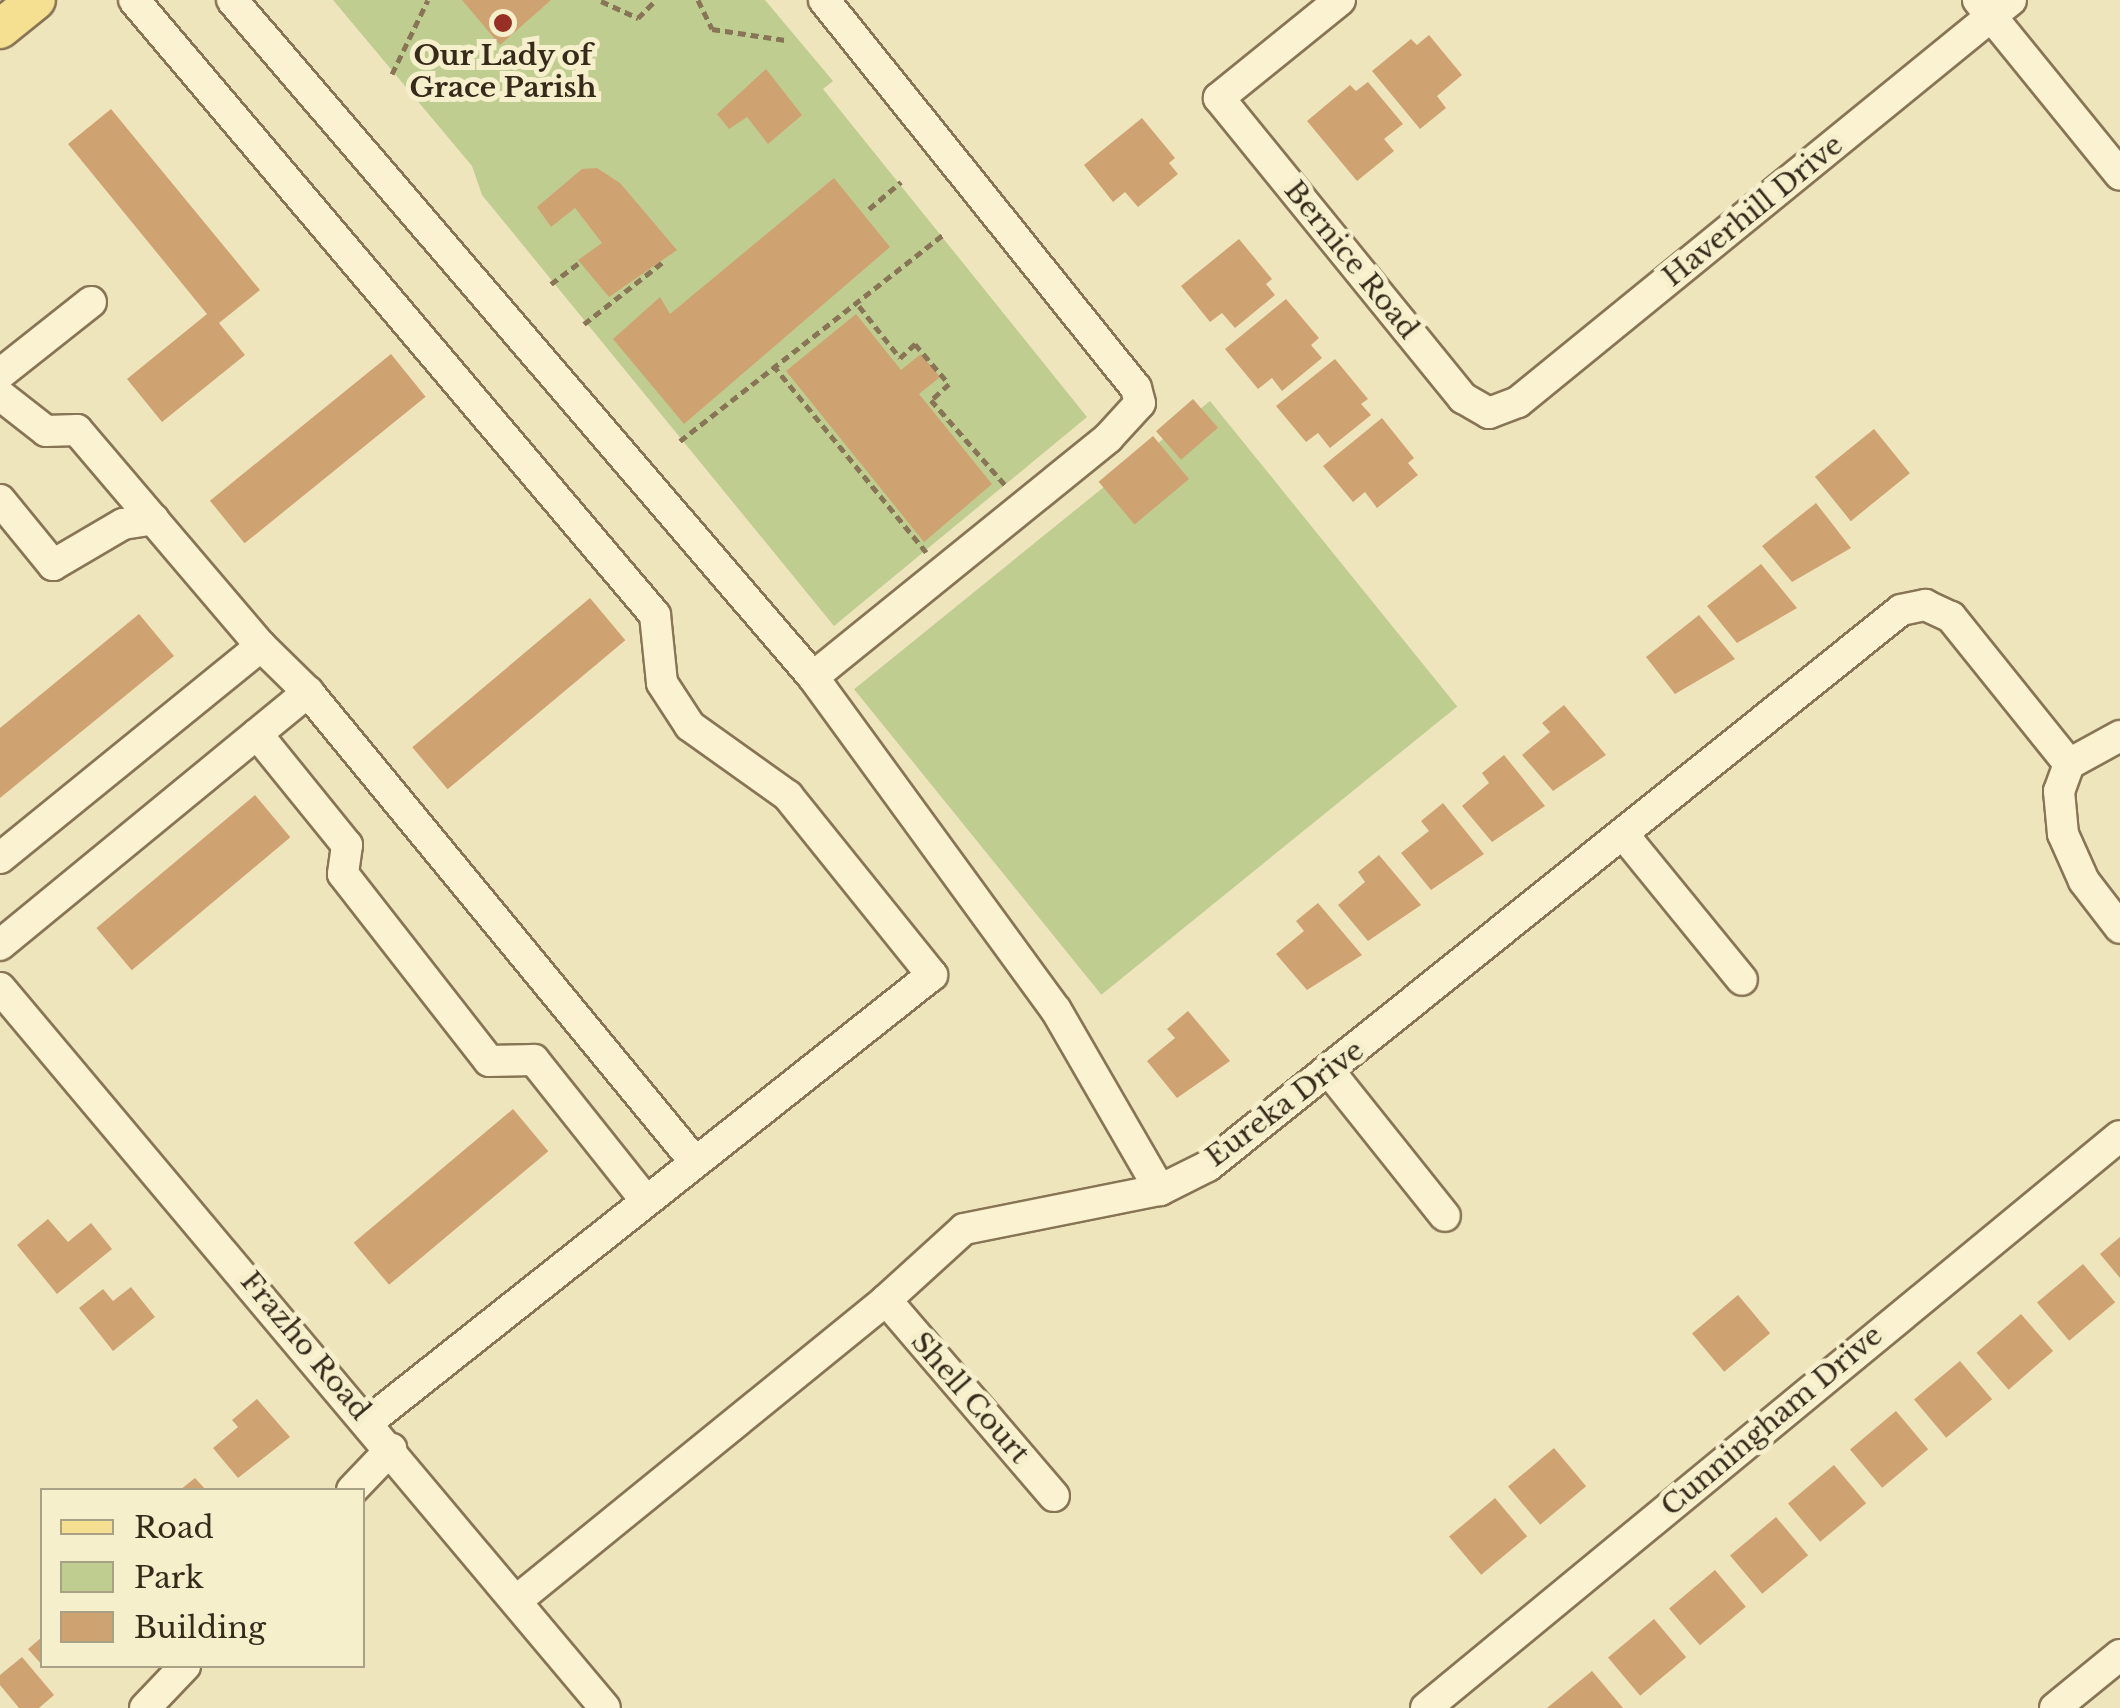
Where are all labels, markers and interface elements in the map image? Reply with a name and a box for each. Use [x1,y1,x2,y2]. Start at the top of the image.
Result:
marker: Our Lady of Grace Parish [492,12,514,34]
place label: Our Lady of Grace Parish [409,39,597,105]
street label: Haverhill Drive [1656,128,1850,294]
street label: Bernice Road [1277,174,1425,346]
street label: Eureka Drive [1199,1034,1371,1174]
street label: Frazho Road [233,1265,377,1427]
street label: Cunningham Drive [1655,1319,1889,1523]
street label: Shell Court [904,1325,1036,1471]
legend [40,1488,365,1668]
text: Road [134,1509,214,1546]
text: Park [134,1559,204,1596]
text: Building [134,1609,266,1646]

